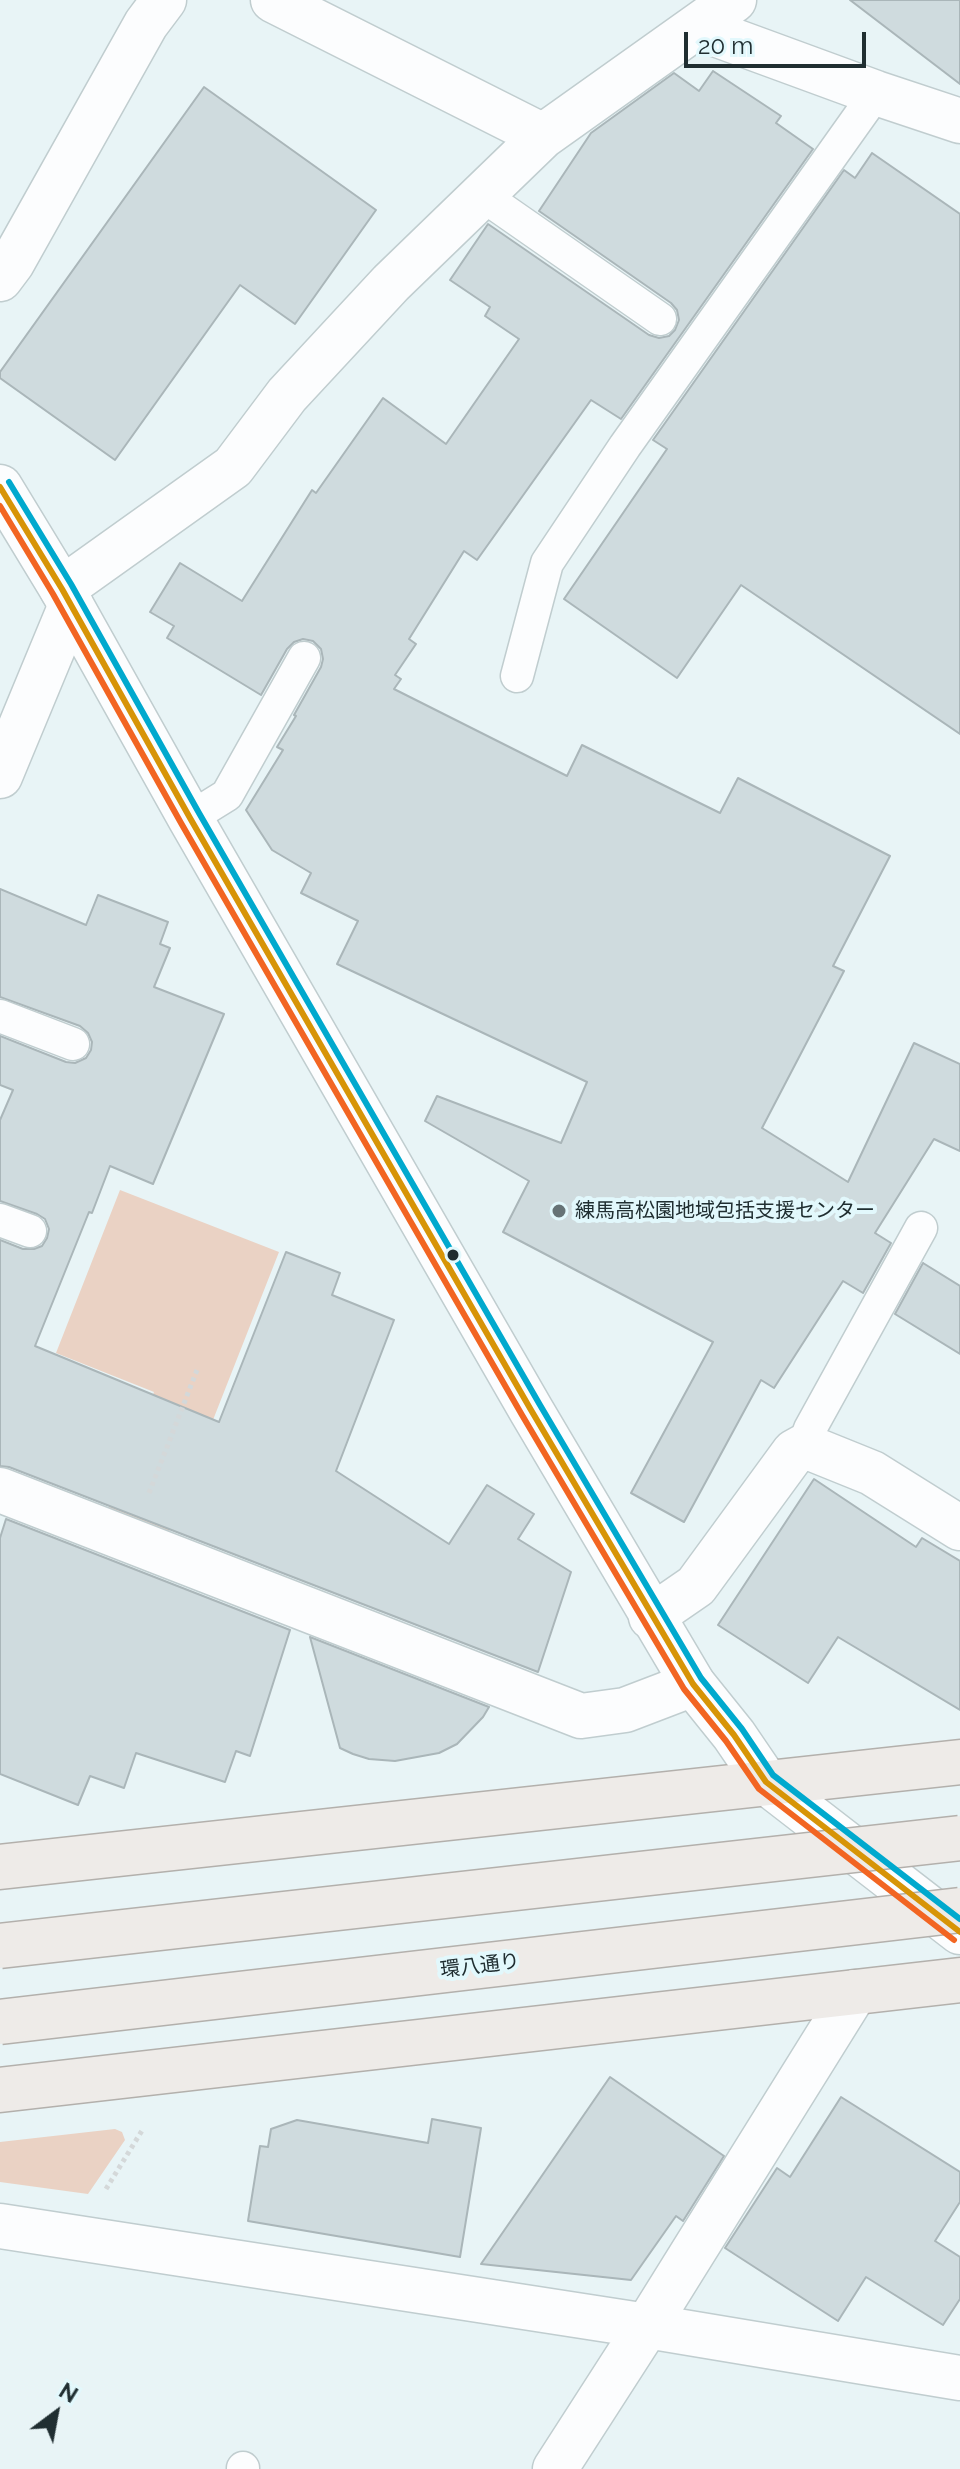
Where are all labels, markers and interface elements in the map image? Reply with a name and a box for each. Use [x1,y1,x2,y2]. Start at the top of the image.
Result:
scale bar [688,16,870,66]
text: 20 m [698,31,753,60]
place label: 練馬高松園地域包括支援センター [575,1199,875,1223]
marker: 練馬高松園地域包括支援センター [550,1202,568,1220]
unlabelled marker [445,1247,461,1263]
street label: 環八通り [439,1949,521,1983]
north arrow [16,2373,96,2453]
text: N [55,2377,83,2408]

